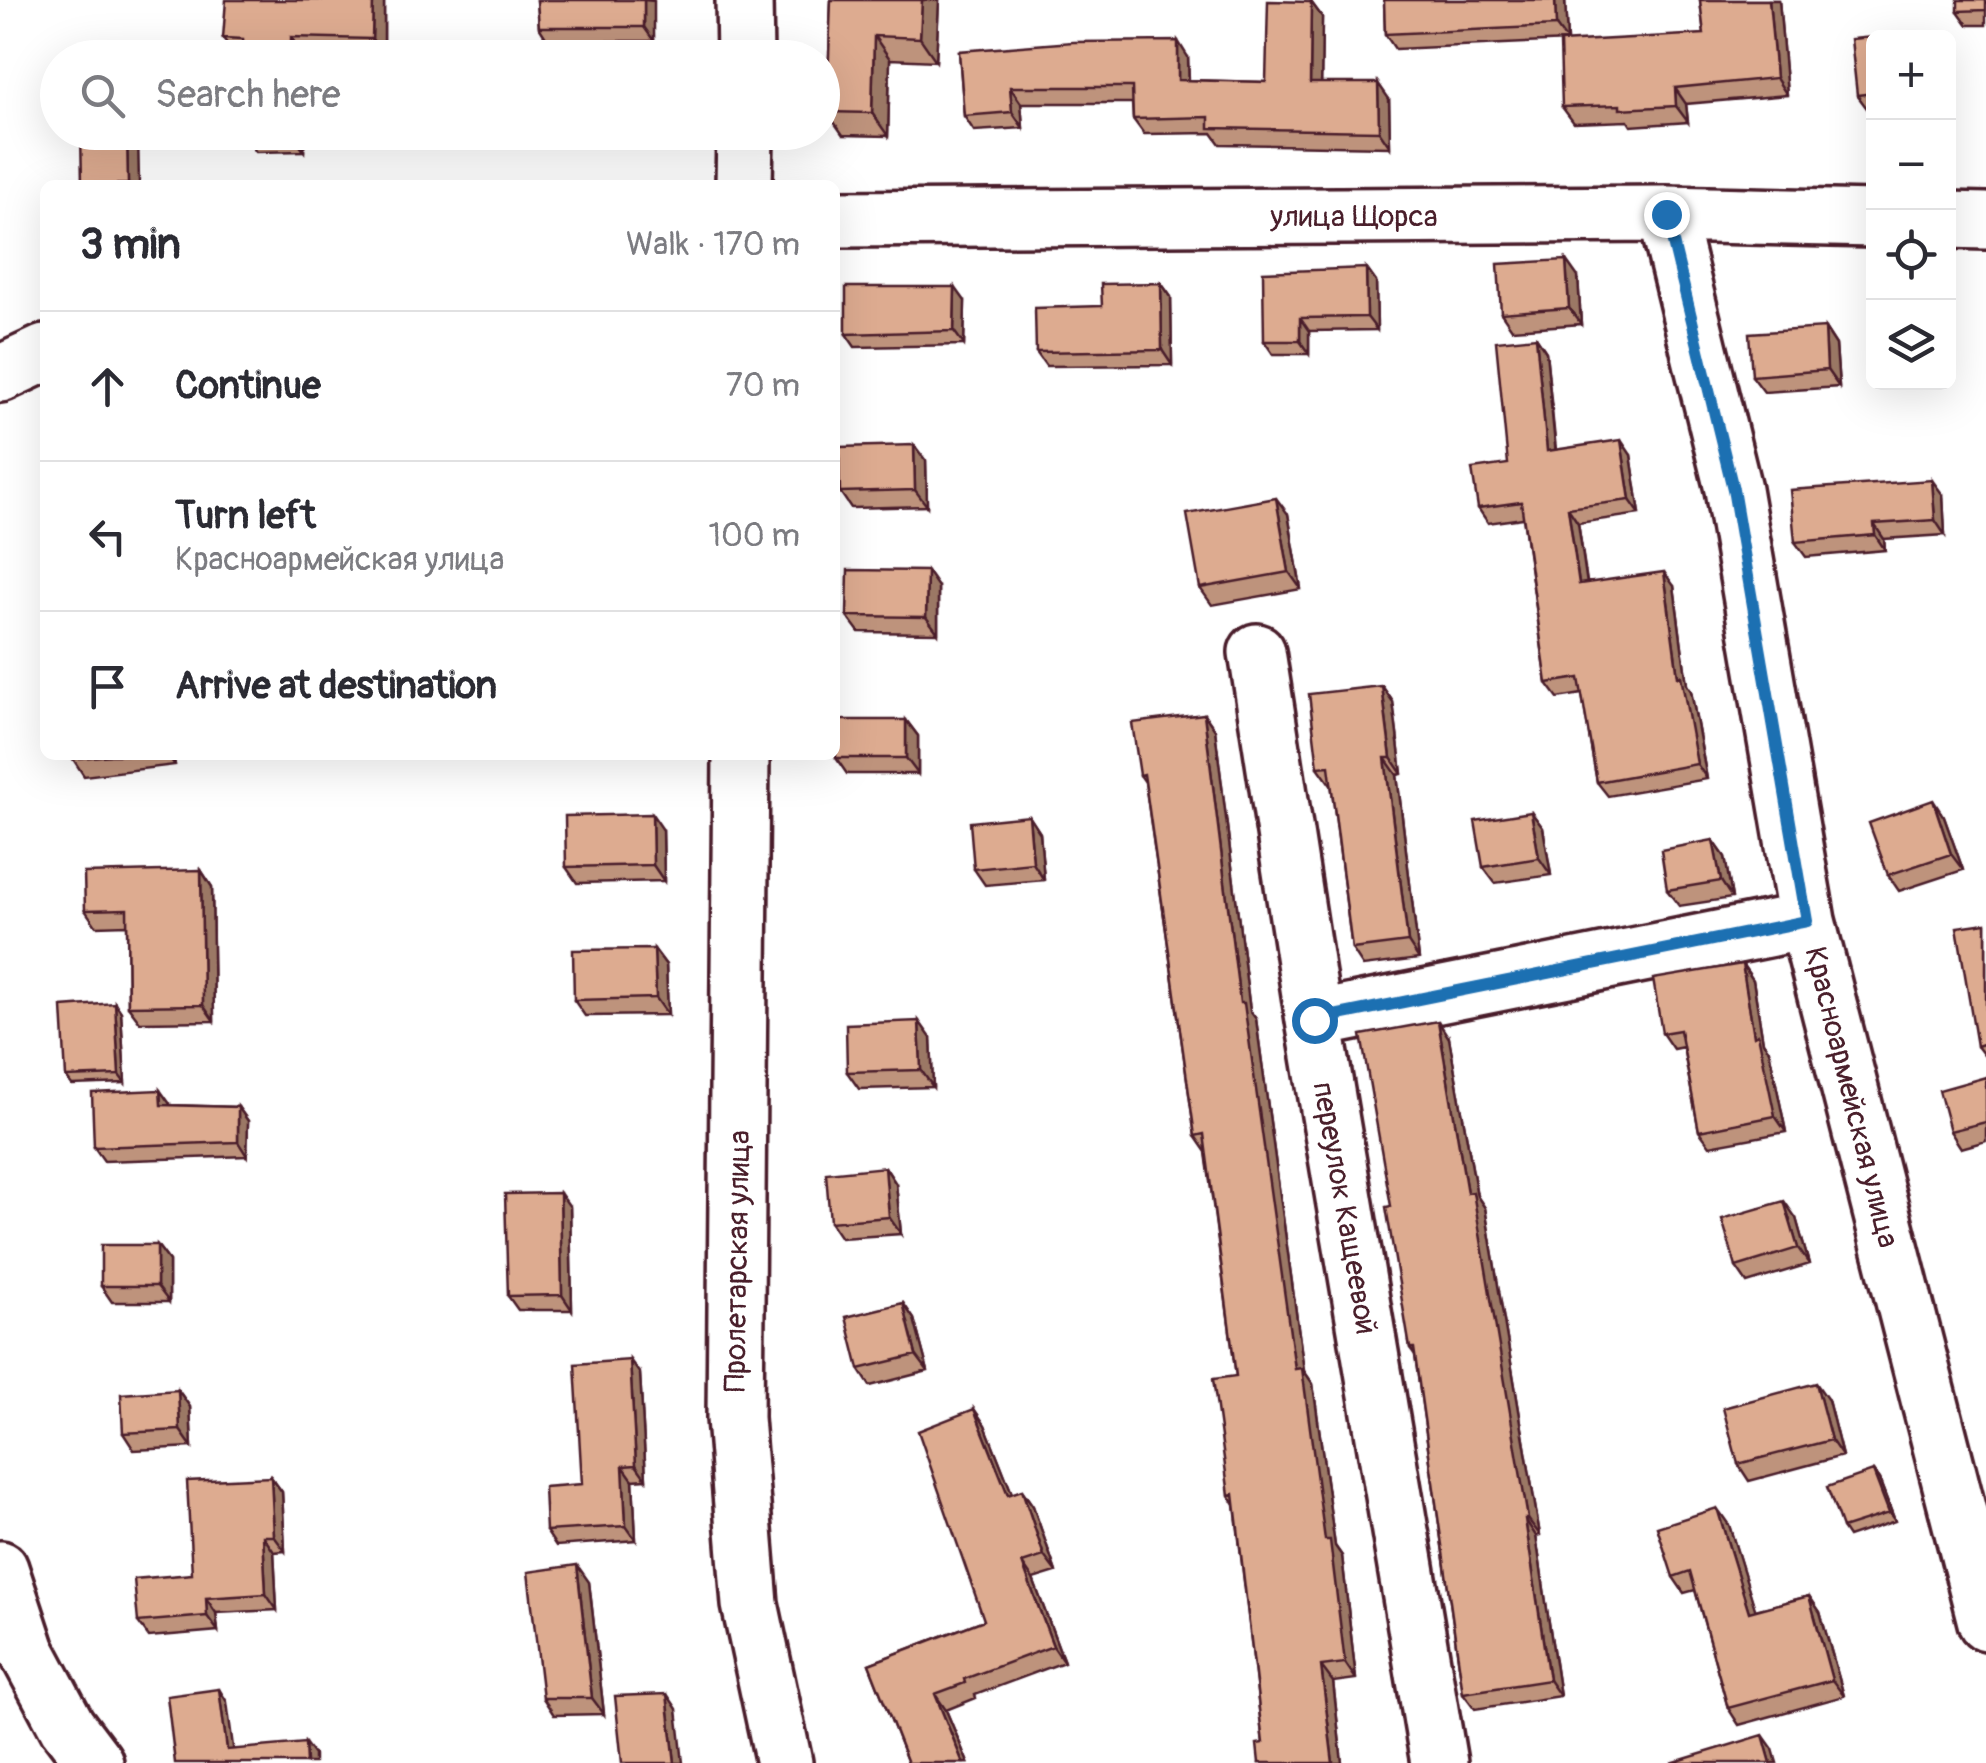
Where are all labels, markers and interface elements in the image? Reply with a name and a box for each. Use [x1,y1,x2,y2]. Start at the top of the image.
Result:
map controls [1866,30,1956,390]
button: + [1866,30,1956,120]
search box [40,40,840,150]
icon: search [75,68,130,123]
text: Search here [155,71,341,119]
button: − [1866,120,1956,210]
route end [1644,192,1690,238]
street label: улица Щорса [1269,198,1438,235]
button: locate [1866,210,1956,300]
text: 3 min [80,219,181,271]
text: Walk · 170 m [626,225,800,265]
button: layers [1866,300,1956,390]
icon: ahead [80,359,135,414]
text: Continue [175,362,321,410]
text: 70 m [726,366,800,406]
text: Turn left [175,492,316,540]
icon: left [80,509,135,564]
text: 100 m [708,516,800,556]
text: Красноармейская улица [175,540,504,580]
icon: arrive [80,659,135,714]
text: Arrive at destination [175,662,497,710]
street label: Красноармейская улица [1796,943,1907,1251]
route start [1292,998,1338,1044]
street label: переулок Кащеевой [1304,1079,1385,1337]
street label: Пролетарская улица [717,1130,758,1392]

